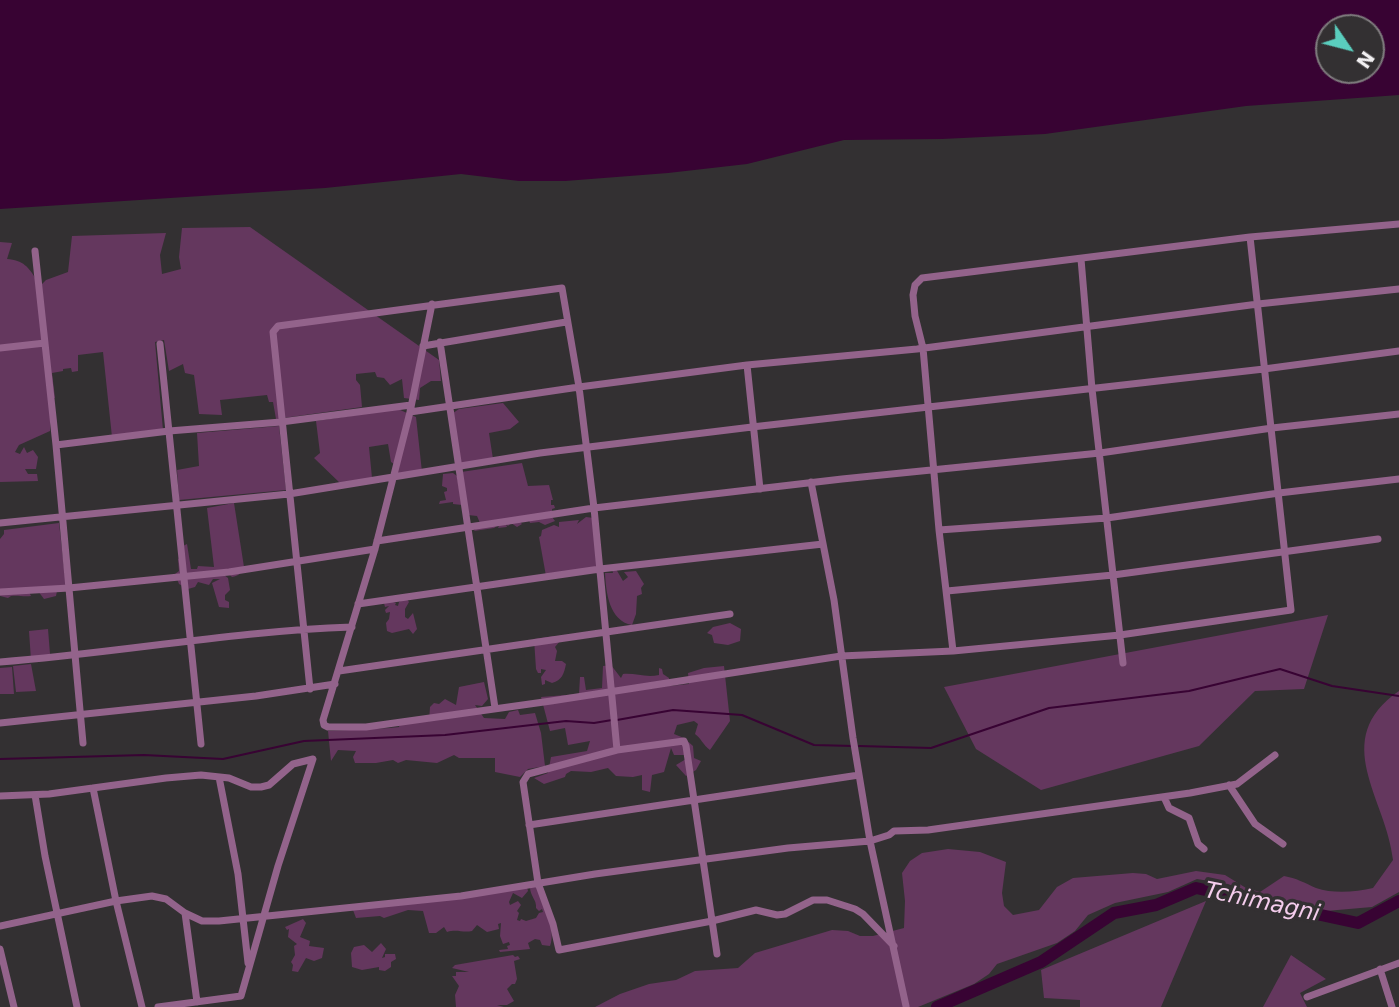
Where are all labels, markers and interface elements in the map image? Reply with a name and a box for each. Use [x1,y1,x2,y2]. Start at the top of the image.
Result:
north arrow [1315,14,1385,84]
text: N [1352,47,1379,73]
water label: Tchimagni [1202,877,1322,929]

